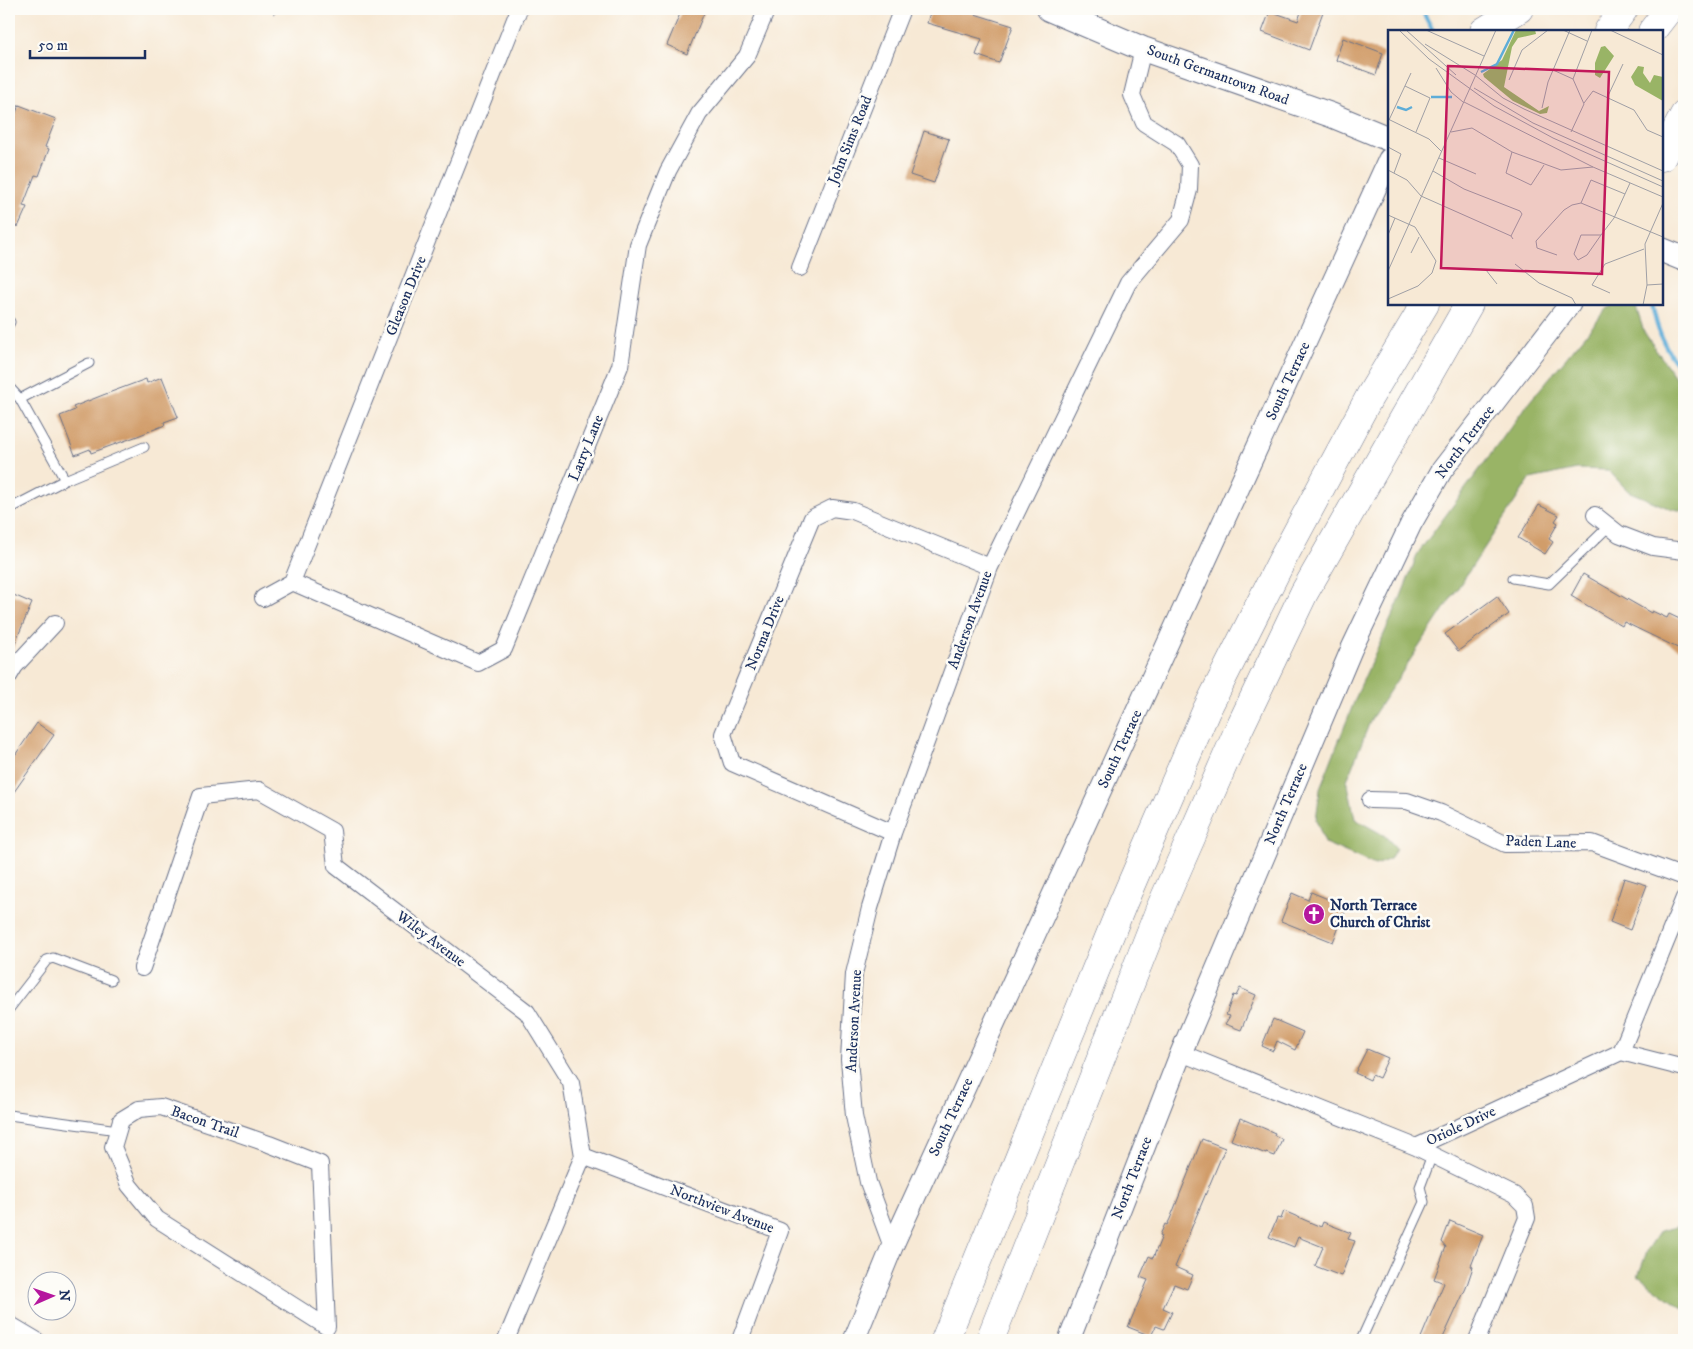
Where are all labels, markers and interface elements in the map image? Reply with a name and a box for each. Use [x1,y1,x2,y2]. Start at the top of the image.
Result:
scale bar [30,28,145,60]
inset map [1388,30,1663,305]
text: 50 m [38,36,68,55]
street label: South Germantown Road [1144,40,1292,110]
street label: John Sims Road [823,92,877,189]
street label: Gleason Drive [381,253,431,339]
street label: South Terrace [1262,339,1314,423]
street label: North Terrace [1431,402,1499,482]
street label: Larry Lane [564,412,608,484]
street label: Anderson Avenue [943,568,997,672]
street label: Norma Drive [741,593,789,673]
street label: South Terrace [1094,707,1146,791]
street label: North Terrace [1260,760,1312,848]
street label: Paden Lane [1505,831,1577,853]
place label: North Terrace Church of Christ [1330,896,1431,932]
church icon: North Terrace Church of Christ [1302,902,1326,926]
street label: Wiley Avenue [392,906,469,971]
street label: Anderson Avenue [842,969,866,1073]
street label: South Terrace [925,1075,977,1159]
street label: Bacon Trail [168,1101,242,1143]
street label: Oriole Drive [1423,1102,1499,1150]
street label: North Terrace [1108,1134,1156,1222]
street label: Northview Avenue [667,1180,777,1238]
north arrow [28,1272,78,1322]
text: N [55,1290,73,1302]

